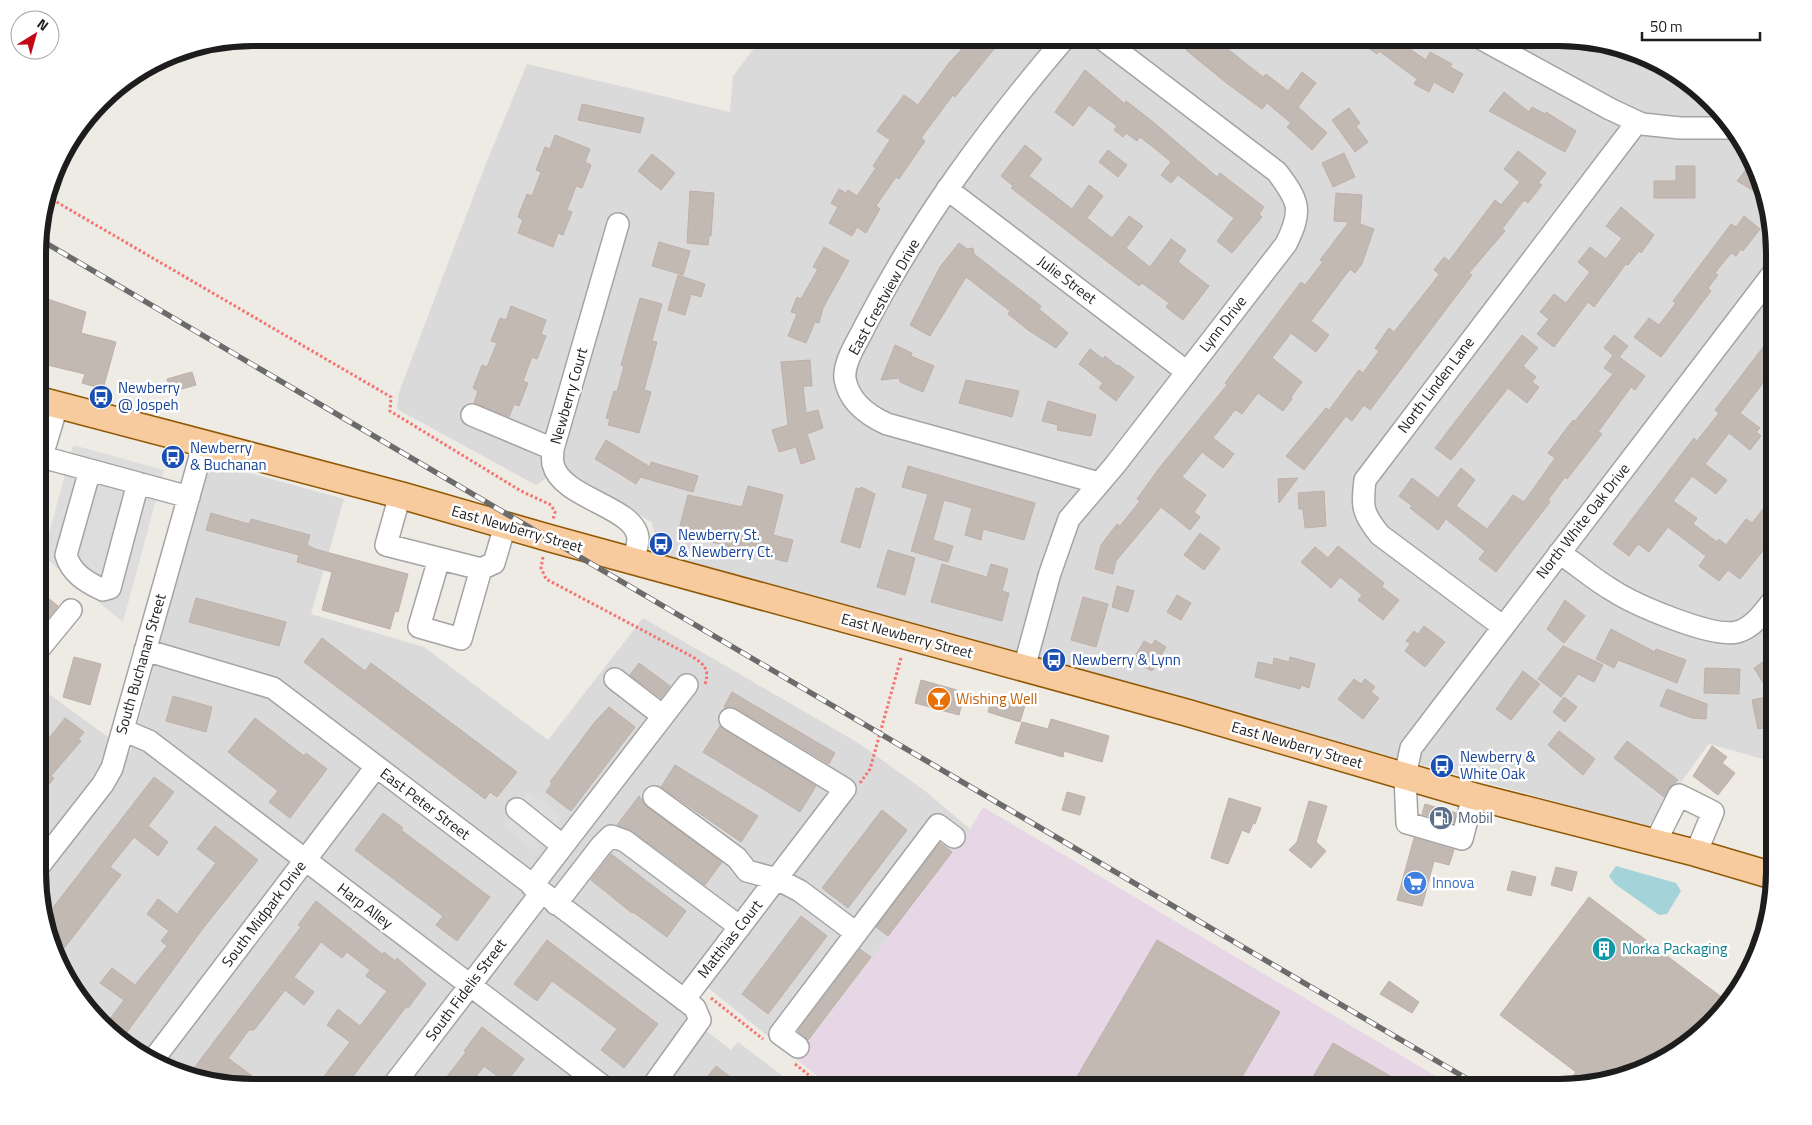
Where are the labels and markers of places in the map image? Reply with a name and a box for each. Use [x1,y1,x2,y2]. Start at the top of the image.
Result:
place label: Newberry @ Jospeh [118,376,180,416]
bus stop icon: Newberry @ Jospeh [88,384,114,410]
place label: Newberry & Buchanan [190,436,267,476]
bus stop icon: Newberry & Buchanan [160,444,186,470]
place label: Newberry St. & Newberry Ct. [678,523,774,563]
bus stop icon: Newberry St. & Newberry Ct. [648,531,674,557]
bus stop icon: Newberry & Lynn [1041,647,1067,673]
place label: Newberry & Lynn [1072,648,1181,671]
bar icon: Wishing Well [926,686,952,712]
place label: Wishing Well [956,687,1037,710]
place label: Newberry & White Oak [1460,745,1536,785]
bus stop icon: Newberry & White Oak [1429,753,1455,779]
fuel station icon: Mobil [1428,805,1454,831]
place label: Mobil [1458,806,1493,829]
supermarket icon: Innova [1402,870,1428,896]
place label: Innova [1432,871,1475,894]
building icon: Norka Packaging [1591,936,1617,962]
place label: Norka Packaging [1622,937,1728,960]

